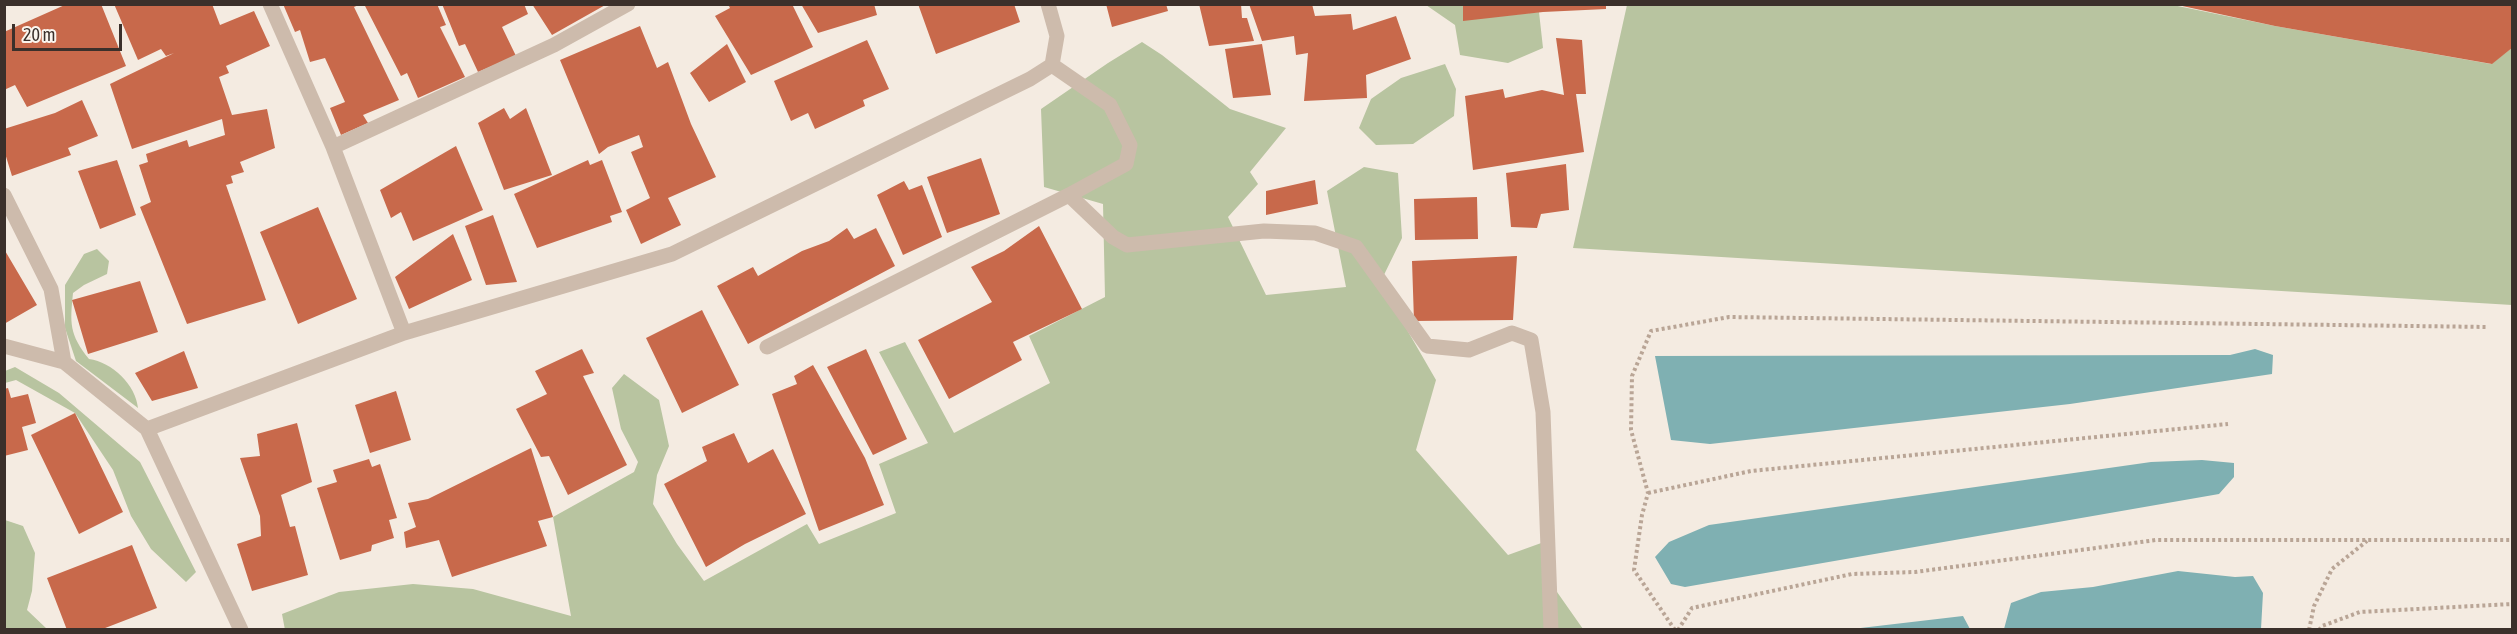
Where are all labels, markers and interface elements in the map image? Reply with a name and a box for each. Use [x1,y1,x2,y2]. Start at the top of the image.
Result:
scale bar [15,12,124,50]
text: 20 m [23,24,55,45]

